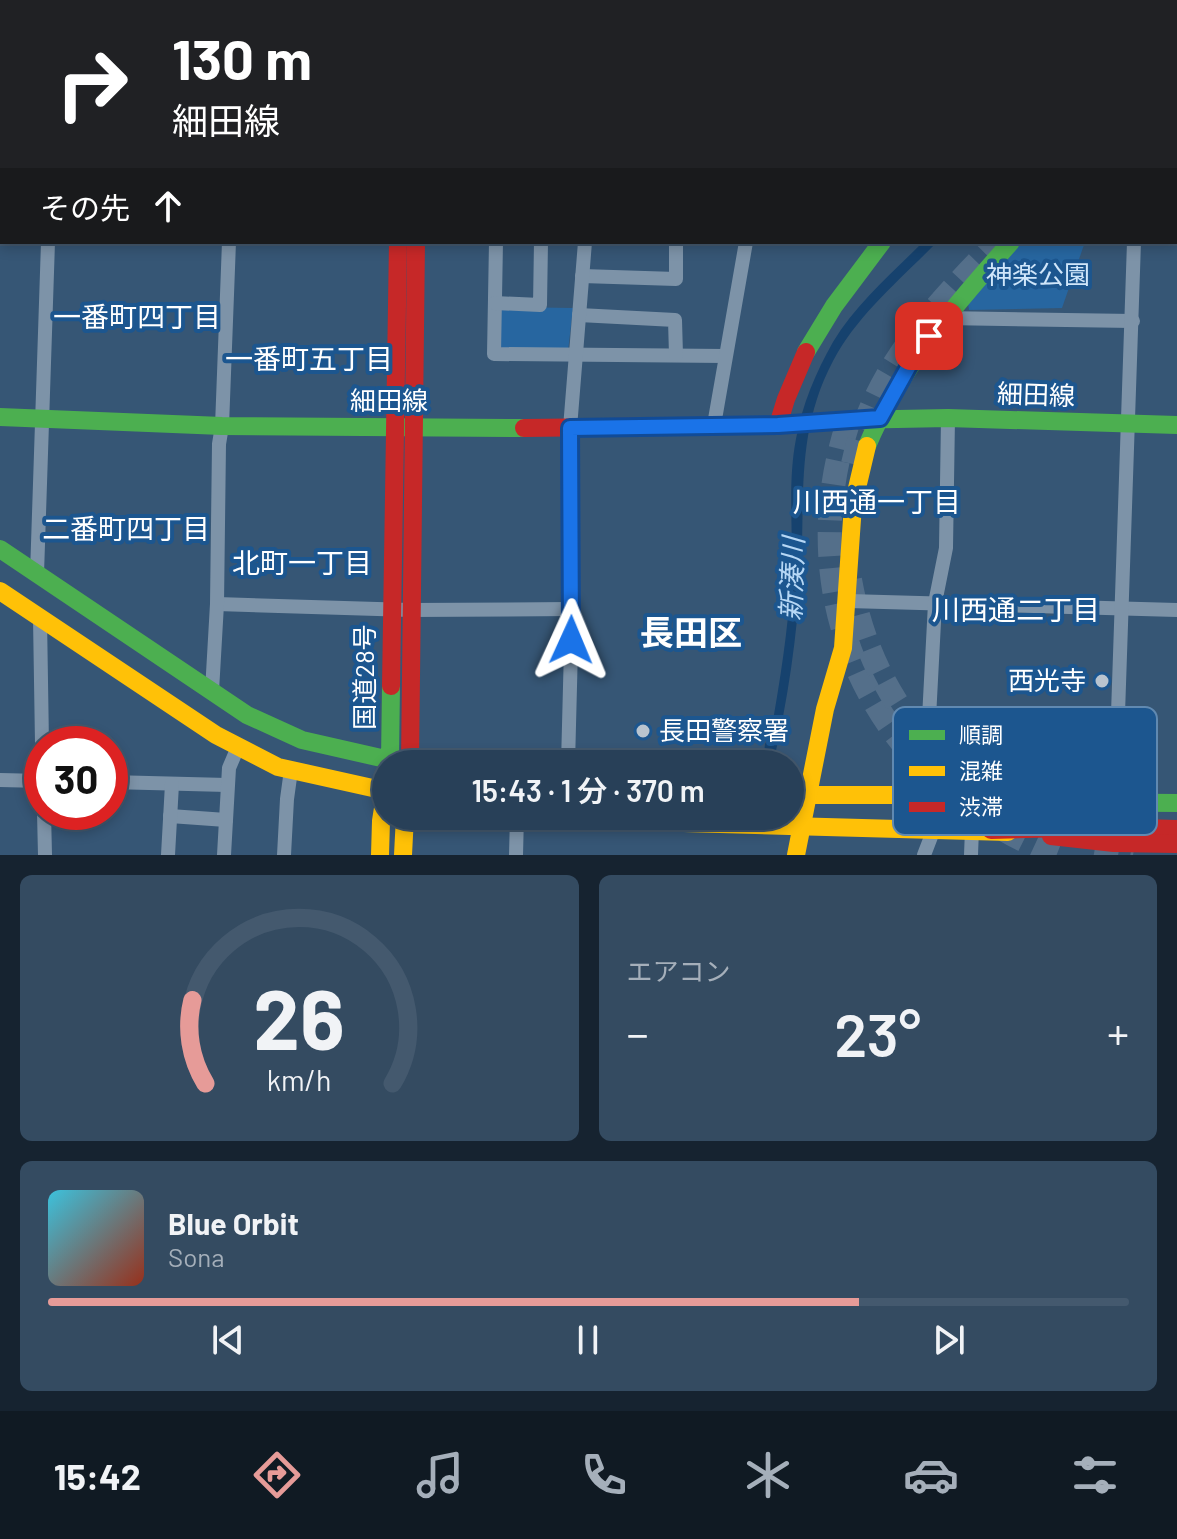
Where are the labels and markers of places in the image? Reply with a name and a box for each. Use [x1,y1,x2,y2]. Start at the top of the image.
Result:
pin [895,302,963,370]
place label: 西光寺 [1008,664,1086,695]
marker: 西光寺 [1093,672,1111,690]
place label: 長田警察署 [659,714,789,745]
marker: 長田警察署 [634,722,652,740]

